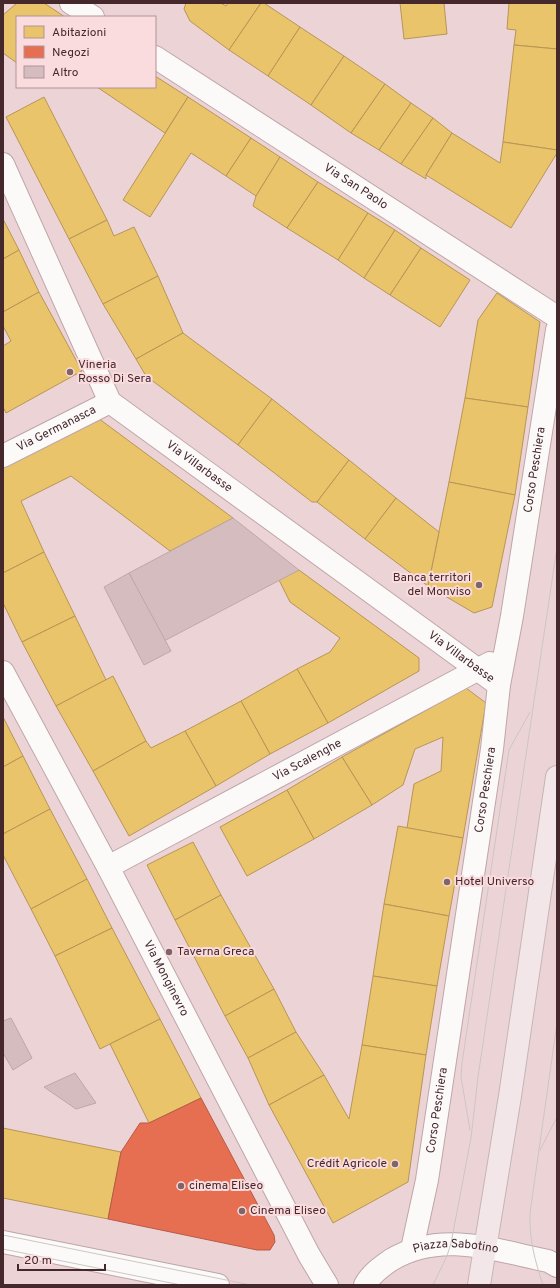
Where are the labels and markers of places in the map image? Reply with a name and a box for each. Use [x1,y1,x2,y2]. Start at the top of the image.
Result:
place label: Vineria Rosso Di Sera [78,357,151,387]
marker: Vineria Rosso Di Sera [65,367,75,377]
place label: Banca territori del Monviso [393,570,471,600]
marker: Banca territori del Monviso [474,580,484,590]
place label: Hotel Universo [455,874,535,890]
marker: Hotel Universo [442,877,452,887]
place label: Taverna Greca [177,944,254,960]
marker: Taverna Greca [164,947,174,957]
place label: Crédit Agricole [307,1156,387,1172]
marker: Crédit Agricole [390,1159,400,1169]
place label: cinema Eliseo [189,1178,263,1194]
marker: cinema Eliseo [176,1181,186,1191]
place label: Cinema Eliseo [250,1203,326,1219]
marker: Cinema Eliseo [237,1206,247,1216]

